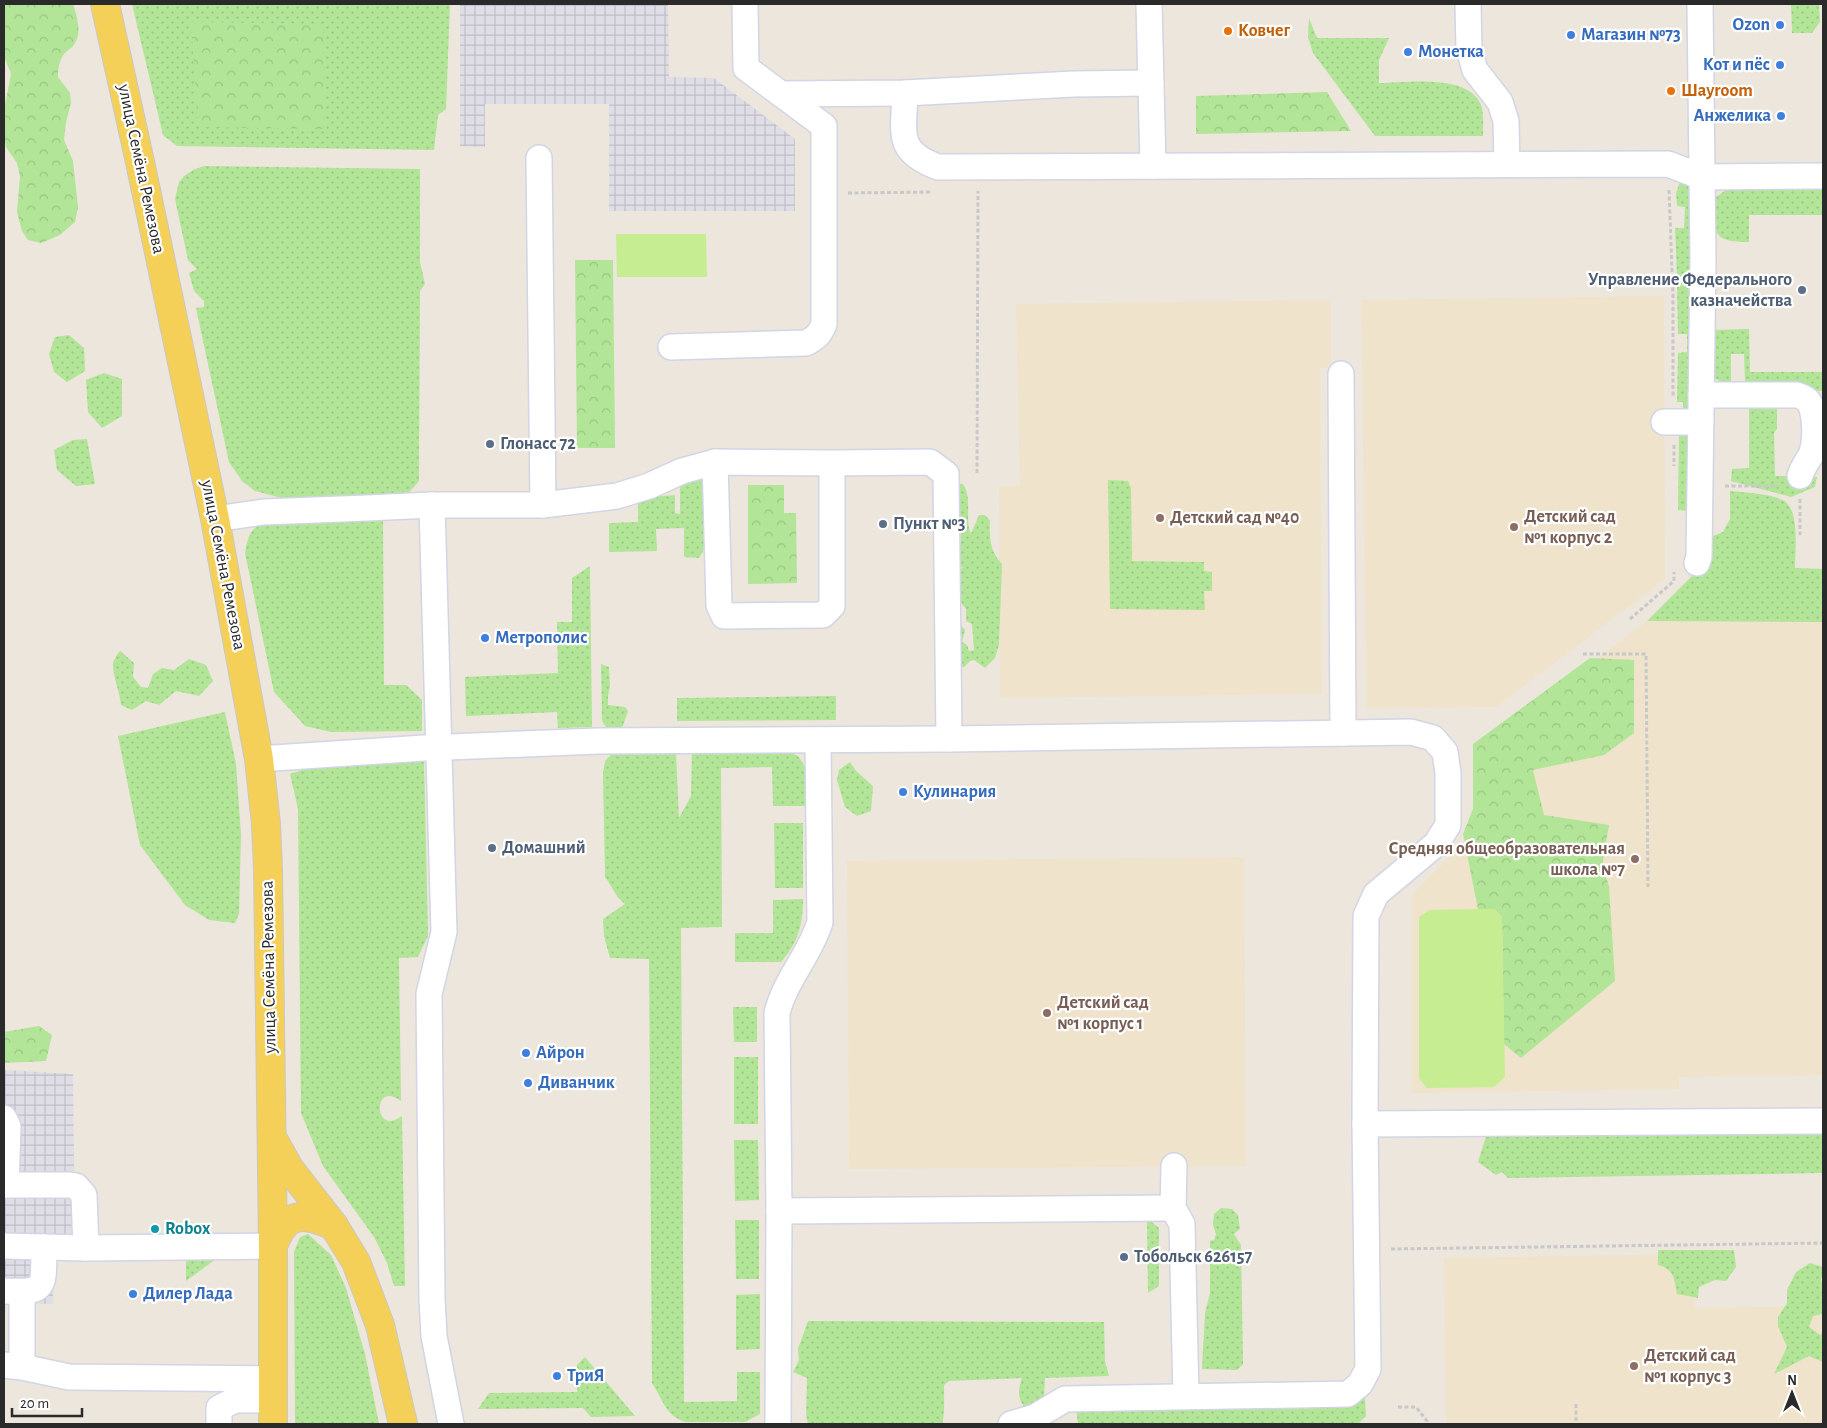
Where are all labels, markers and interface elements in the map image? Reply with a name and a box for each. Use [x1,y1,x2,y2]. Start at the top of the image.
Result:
place label: Ozon [1733,16,1770,34]
marker: Ozon [1774,19,1786,31]
place label: Ковчег [1238,22,1290,40]
marker: Ковчег [1222,25,1234,37]
place label: Магазин №73 [1581,26,1681,44]
marker: Магазин №73 [1565,29,1577,41]
place label: Монетка [1418,43,1484,61]
marker: Монетка [1402,46,1414,58]
place label: Кот и пёс [1703,56,1770,74]
marker: Кот и пёс [1774,59,1786,71]
street label: улица Семёна Ремезова [114,82,168,255]
place label: Шауroom [1681,82,1753,100]
marker: Шауroom [1665,85,1677,97]
place label: Анжелика [1694,107,1771,125]
marker: Анжелика [1775,110,1787,122]
place label: Управление Федерального казначейства [1588,271,1792,310]
marker: Управление Федерального казначейства [1796,284,1808,296]
place label: Глонасс 72 [500,435,576,453]
marker: Глонасс 72 [484,438,496,450]
street label: улица Семёна Ремезова [197,478,248,652]
place label: Детский сад №1 корпус 2 [1524,508,1616,547]
place label: Детский сад №40 [1170,509,1299,527]
marker: Детский сад №40 [1154,512,1166,524]
place label: Пункт №3 [893,515,966,533]
marker: Пункт №3 [877,518,889,530]
marker: Детский сад №1 корпус 2 [1508,521,1520,533]
place label: Метрополис [495,629,587,647]
marker: Метрополис [479,632,491,644]
place label: Кулинария [913,783,996,801]
marker: Кулинария [897,786,909,798]
place label: Домашний [502,839,586,857]
place label: Средняя общеобразовательная школа №7 [1389,840,1625,879]
marker: Домашний [486,842,498,854]
marker: Средняя общеобразовательная школа №7 [1629,853,1641,865]
street label: улица Семёна Ремезова [258,880,280,1055]
place label: Детский сад №1 корпус 1 [1057,994,1149,1033]
marker: Детский сад №1 корпус 1 [1041,1007,1053,1019]
place label: Айрон [536,1044,585,1062]
marker: Айрон [520,1047,532,1059]
place label: Диванчик [538,1074,615,1092]
marker: Диванчик [522,1077,534,1089]
place label: Robox [165,1220,211,1238]
marker: Robox [149,1223,161,1235]
place label: Тобольск 626157 [1134,1248,1252,1266]
marker: Тобольск 626157 [1118,1251,1130,1263]
place label: Дилер Лада [143,1285,233,1303]
marker: Дилер Лада [127,1288,139,1300]
place label: Детский сад №1 корпус 3 [1644,1347,1736,1386]
marker: Детский сад №1 корпус 3 [1628,1360,1640,1372]
place label: ТриЯ [567,1367,605,1385]
north arrow [1767,1368,1817,1418]
marker: ТриЯ [551,1370,563,1382]
text: N [1787,1374,1797,1388]
scale bar [12,1386,82,1418]
text: 20 m [20,1396,49,1411]

